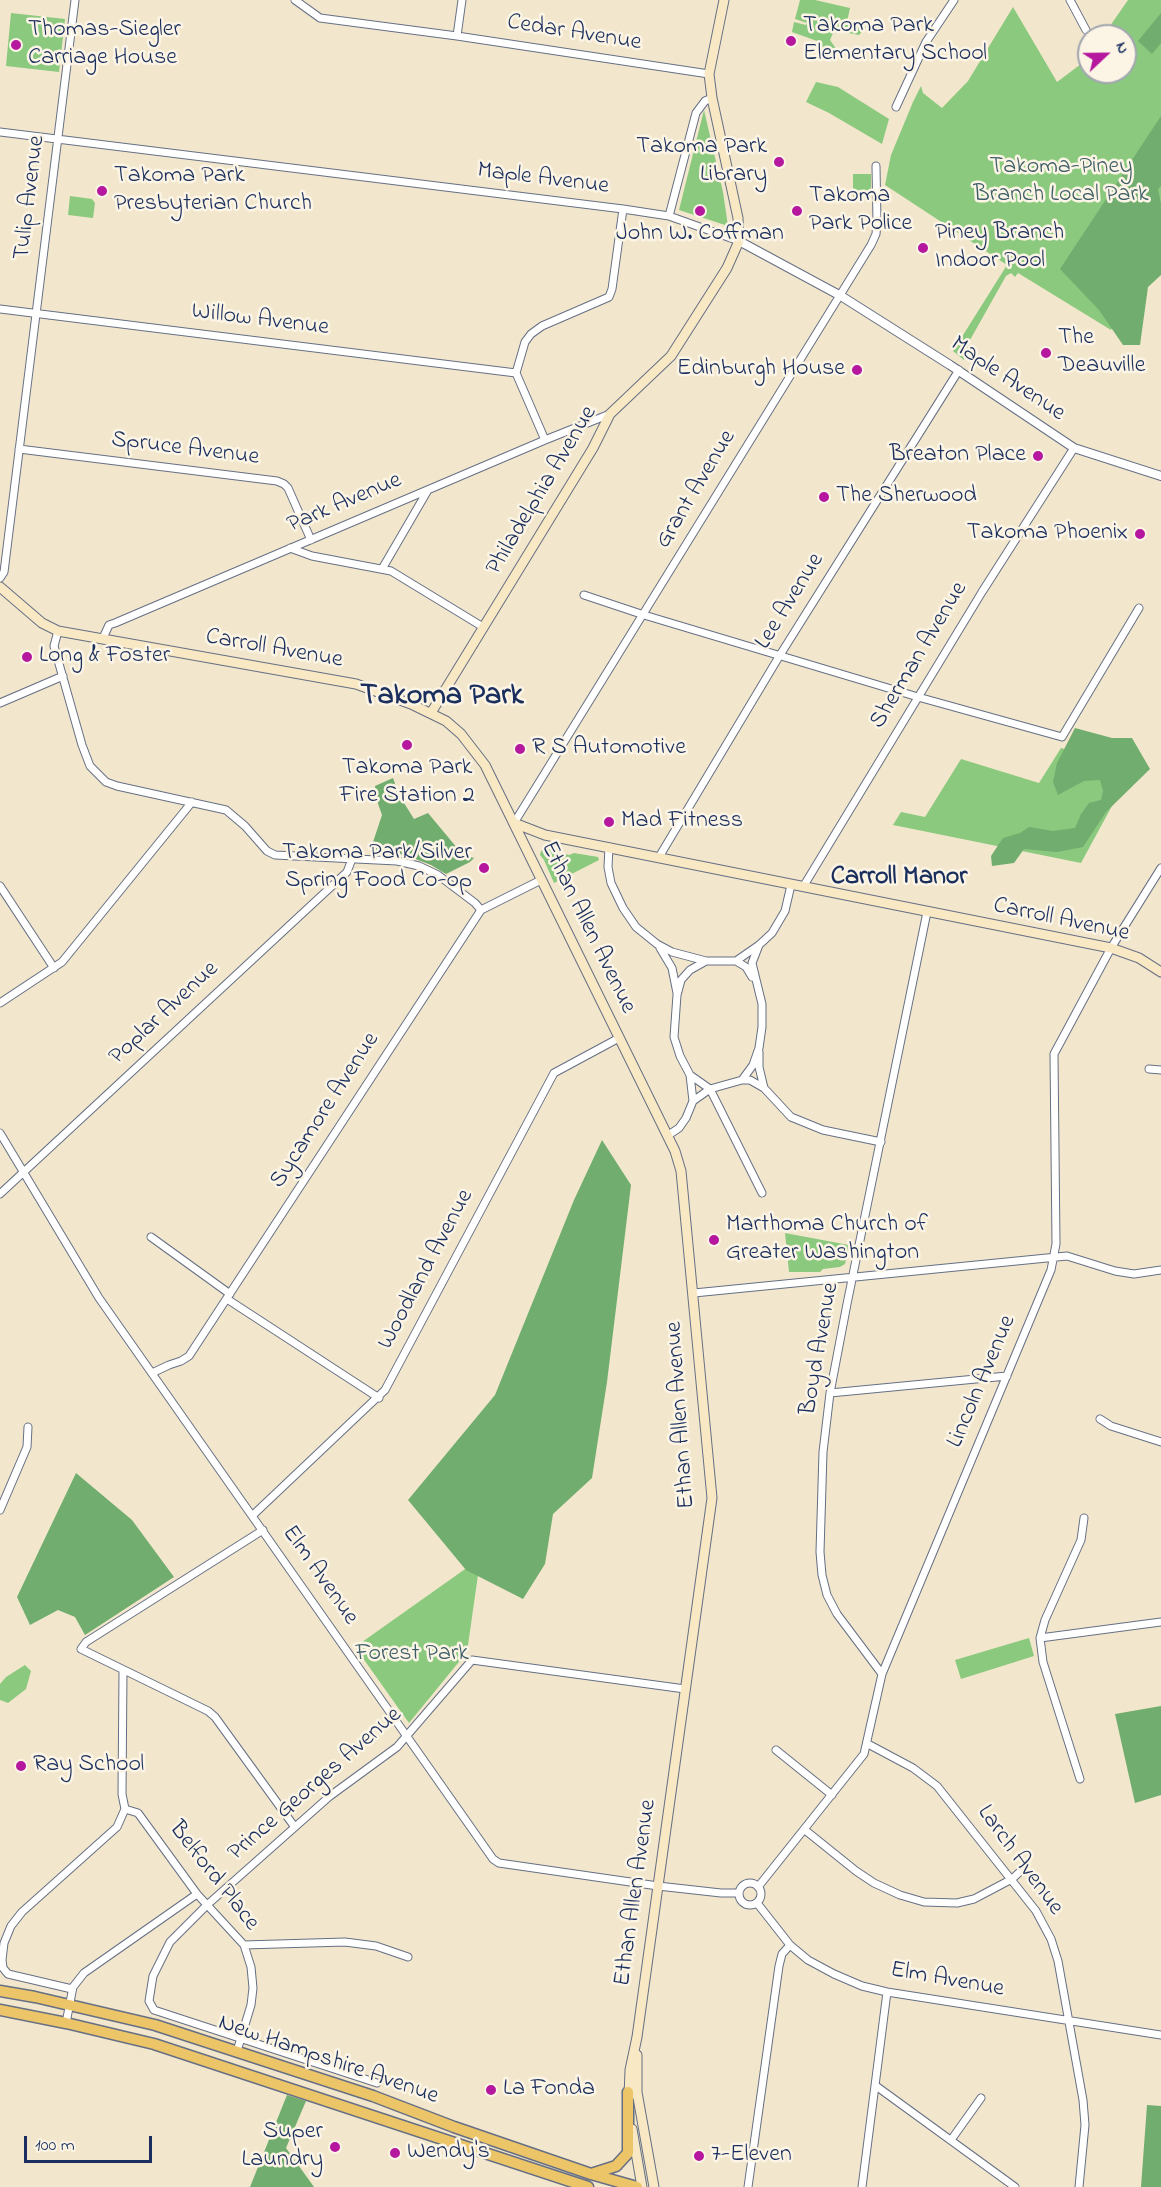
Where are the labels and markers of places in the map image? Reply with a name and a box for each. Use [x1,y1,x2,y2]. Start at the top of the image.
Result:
place label: Takoma Park Elementary School [803,13,987,69]
place label: Thomas-Siegler Carriage House [28,17,181,73]
marker: Takoma Park Elementary School [784,34,798,48]
marker: Thomas-Siegler Carriage House [9,38,23,52]
place label: Takoma Park Library [636,134,767,190]
marker: Takoma Park Library [772,155,786,169]
place label: Takoma Park Presbyterian Church [114,163,312,219]
place label: Takoma Park Police [809,183,912,239]
marker: Takoma Park Presbyterian Church [95,184,109,198]
marker: John W. Coffman [693,204,707,218]
marker: Takoma Park Police [790,204,804,218]
place label: Piney Branch Indoor Pool [935,220,1064,276]
place label: John W. Coffman [616,221,784,249]
marker: Piney Branch Indoor Pool [916,241,930,255]
place label: The Deauville [1058,325,1145,381]
marker: The Deauville [1039,346,1053,360]
place label: Edinburgh House [677,356,845,384]
marker: Edinburgh House [850,363,864,377]
place label: Breaton Place [889,442,1026,470]
marker: Breaton Place [1031,449,1045,463]
place label: The Sherwood [836,483,977,511]
marker: The Sherwood [817,490,831,504]
place label: Takoma Phoenix [967,520,1128,548]
marker: Takoma Phoenix [1133,527,1147,541]
place label: Long & Foster [39,643,170,671]
marker: Long & Foster [20,650,34,664]
place label: R S Automotive [532,735,686,763]
marker: Takoma Park Fire Station 2 [400,738,414,752]
marker: R S Automotive [513,742,527,756]
place label: Takoma Park Fire Station 2 [339,755,475,811]
place label: Mad Fitness [621,808,743,836]
marker: Mad Fitness [602,815,616,829]
place label: Takoma Park/Silver Spring Food Co-op [282,840,472,896]
marker: Takoma Park/Silver Spring Food Co-op [477,861,491,875]
place label: Marthoma Church of Greater Washington [726,1212,928,1268]
marker: Marthoma Church of Greater Washington [707,1233,721,1247]
place label: Ray School [33,1752,144,1780]
marker: Ray School [14,1759,28,1773]
place label: La Fonda [503,2076,595,2104]
marker: La Fonda [484,2083,498,2097]
place label: Super Laundry [241,2119,323,2175]
place label: Wendy's [407,2139,490,2167]
marker: Super Laundry [328,2140,342,2154]
place label: 7-Eleven [711,2142,792,2170]
marker: Wendy's [388,2146,402,2160]
marker: 7-Eleven [692,2149,706,2163]

